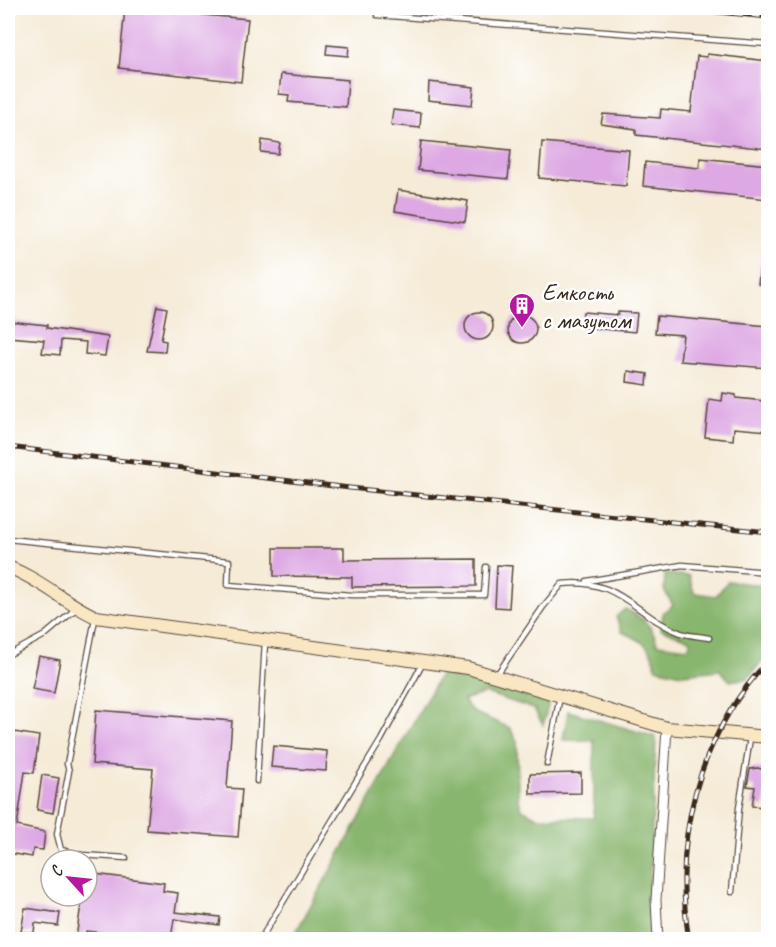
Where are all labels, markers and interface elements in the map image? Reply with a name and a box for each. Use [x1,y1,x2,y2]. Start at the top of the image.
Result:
place label: Емкость с мазутом [542,277,632,335]
building icon: Емкость с мазутом [507,291,537,329]
north arrow [39,848,99,908]
text: С [46,862,68,880]

